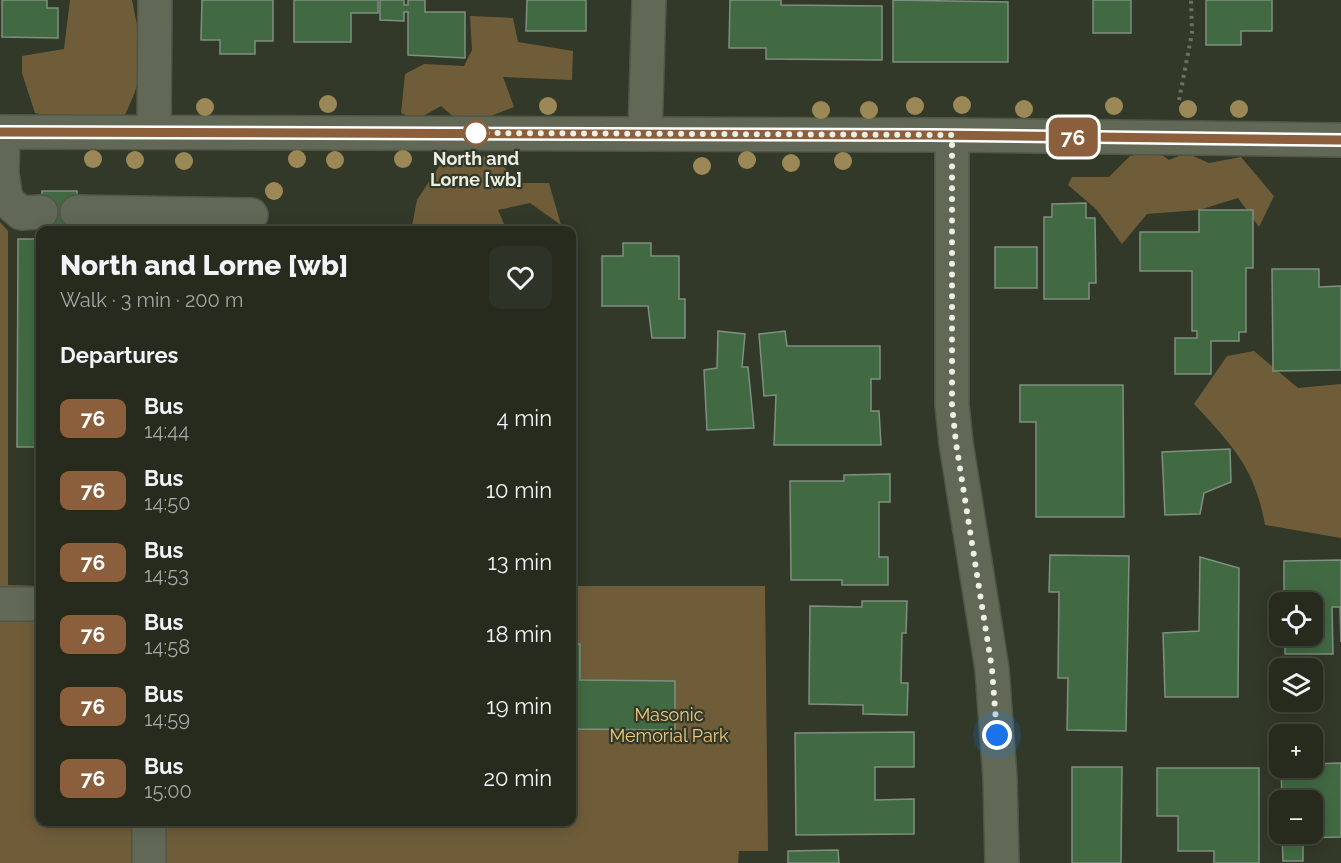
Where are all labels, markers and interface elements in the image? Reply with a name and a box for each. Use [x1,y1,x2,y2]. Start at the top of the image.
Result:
line badge: 76 [1046,118,1100,156]
marker: North and Lorne [wb] [463,120,489,146]
text: 76 [1061,125,1085,150]
place label: North and Lorne [wb] [430,148,522,190]
button: heart [489,246,552,309]
text: North and Lorne [wb] [60,249,348,282]
text: Walk · 3 min · 200 m [60,288,243,312]
text: Departures [60,342,178,368]
text: Bus [144,393,183,419]
text: 4 min [497,405,552,431]
text: 76 [81,406,105,431]
text: 14:44 [144,419,189,443]
text: Bus [144,465,183,491]
text: 10 min [486,477,552,503]
text: 76 [81,478,105,503]
text: 14:50 [144,491,190,515]
text: Bus [144,537,183,563]
text: 13 min [487,549,552,575]
text: 76 [81,550,105,575]
text: 14:53 [144,563,189,587]
map controls [1269,592,1323,844]
button: locate [1269,592,1323,646]
text: Bus [144,609,183,635]
text: 18 min [486,621,552,647]
text: 76 [81,622,105,647]
text: 14:58 [144,635,190,659]
button: layers [1269,658,1323,712]
text: Bus [144,681,183,707]
text: 19 min [486,693,552,719]
text: 76 [81,694,105,719]
park label: Masonic Memorial Park [609,704,729,746]
text: 14:59 [144,707,190,731]
your location [982,720,1012,750]
button: + [1269,724,1323,778]
text: Bus [144,753,183,779]
text: 20 min [484,765,552,791]
text: 76 [81,766,105,791]
text: 15:00 [144,779,192,803]
button: − [1269,790,1323,844]

